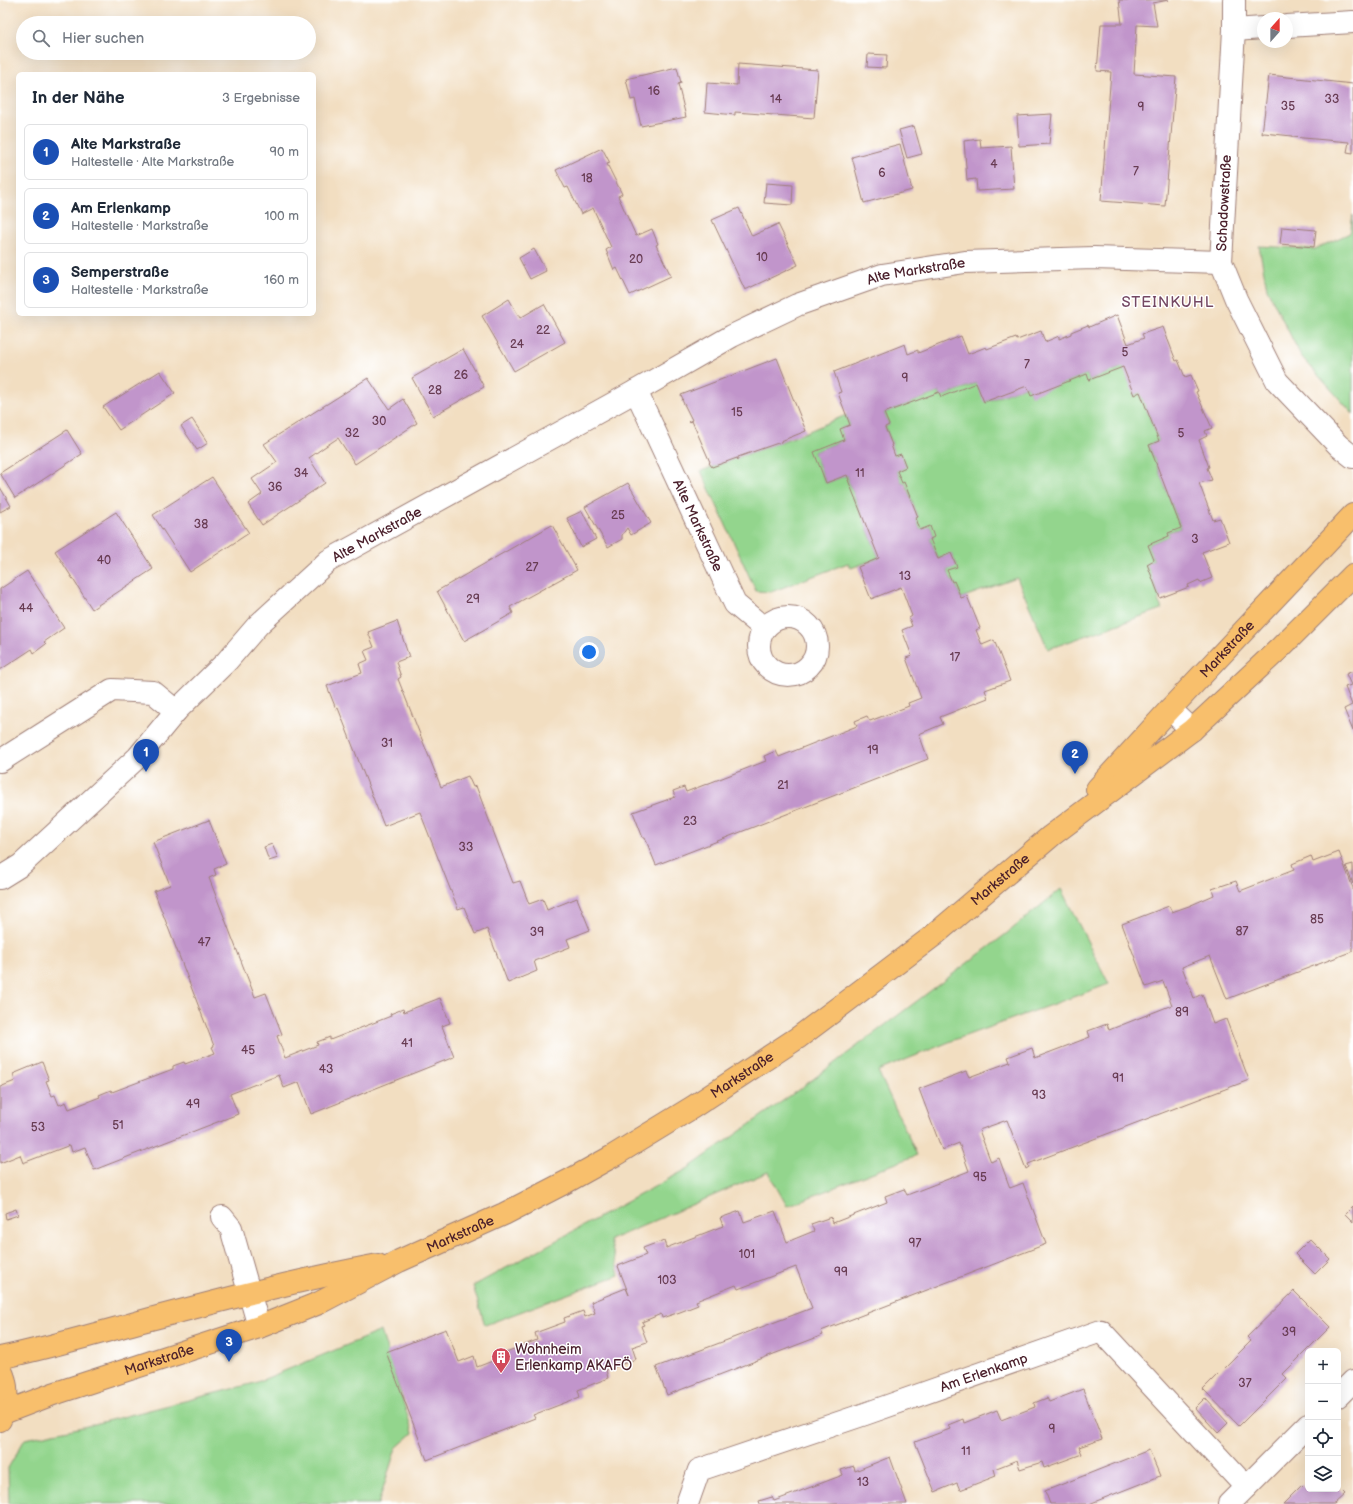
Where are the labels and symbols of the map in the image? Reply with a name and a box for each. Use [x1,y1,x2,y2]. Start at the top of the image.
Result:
north arrow [1257,12,1293,48]
house number: 16 [648,84,660,99]
house number: 14 [770,92,783,107]
house number: 33 [1325,92,1339,107]
house number: 35 [1281,99,1295,114]
house number: 9 [1138,100,1145,115]
street label: Schadowstraße [1213,154,1235,252]
house number: 4 [990,157,998,172]
house number: 7 [1133,164,1139,179]
house number: 6 [878,166,886,181]
house number: 18 [581,171,593,186]
house number: 10 [756,250,768,265]
house number: 20 [629,252,643,267]
street label: Alte Markstraße [864,254,966,288]
district label: STEINKUHL [1122,293,1214,312]
house number: 22 [536,323,550,338]
house number: 24 [510,337,525,352]
house number: 5 [1122,345,1129,360]
house number: 7 [1024,357,1030,372]
house number: 26 [454,368,468,383]
house number: 9 [902,371,909,386]
house number: 28 [428,383,442,398]
house number: 15 [731,405,743,420]
house number: 30 [372,414,386,429]
house number: 32 [345,426,359,441]
house number: 5 [1178,426,1185,441]
house number: 34 [294,466,309,481]
house number: 11 [855,466,865,481]
street label: Alte Markstraße [670,476,727,574]
house number: 36 [268,480,282,495]
street label: Alte Markstraße [329,503,424,566]
house number: 25 [611,508,625,523]
house number: 38 [194,517,208,532]
house number: 3 [1191,532,1199,547]
house number: 40 [97,553,111,568]
house number: 27 [526,560,539,575]
house number: 13 [899,569,911,584]
house number: 29 [466,592,480,607]
house number: 44 [19,601,34,616]
street label: Markstraße [1196,617,1258,681]
your location [579,642,599,662]
house number: 17 [950,650,960,665]
house number: 31 [381,736,393,751]
pin: 1 [133,739,159,772]
pin: 2 [1062,741,1088,774]
house number: 19 [867,743,879,758]
house number: 21 [777,778,789,793]
house number: 23 [683,814,697,829]
house number: 33 [459,840,473,855]
street label: Markstraße [967,849,1033,909]
house number: 85 [1310,912,1324,927]
house number: 87 [1236,924,1249,939]
house number: 39 [530,925,544,940]
house number: 47 [197,935,211,950]
house number: 89 [1175,1005,1189,1020]
house number: 41 [401,1036,413,1051]
house number: 45 [241,1043,255,1058]
street label: Markstraße [707,1048,777,1102]
house number: 43 [319,1062,333,1077]
house number: 91 [1112,1071,1124,1086]
house number: 93 [1032,1088,1046,1103]
house number: 49 [186,1097,200,1112]
house number: 51 [112,1118,124,1133]
house number: 53 [31,1120,45,1135]
house number: 95 [973,1170,987,1185]
street label: Markstraße [424,1211,496,1256]
house number: 97 [909,1236,922,1251]
house number: 101 [739,1247,755,1262]
house number: 99 [834,1265,848,1280]
house number: 103 [657,1273,677,1288]
house number: 39 [1282,1325,1296,1340]
pin: 3 [216,1329,242,1362]
street label: Markstraße [122,1340,196,1379]
place label: Wohnheim Erlenkamp AKAFÖ [515,1341,632,1374]
building icon: Wohnheim Erlenkamp AKAFÖ [490,1346,512,1374]
street label: Am Erlenkamp [938,1349,1030,1396]
house number: 37 [1238,1376,1252,1391]
house number: 9 [1049,1422,1056,1437]
house number: 11 [961,1444,971,1459]
house number: 13 [857,1475,869,1490]

